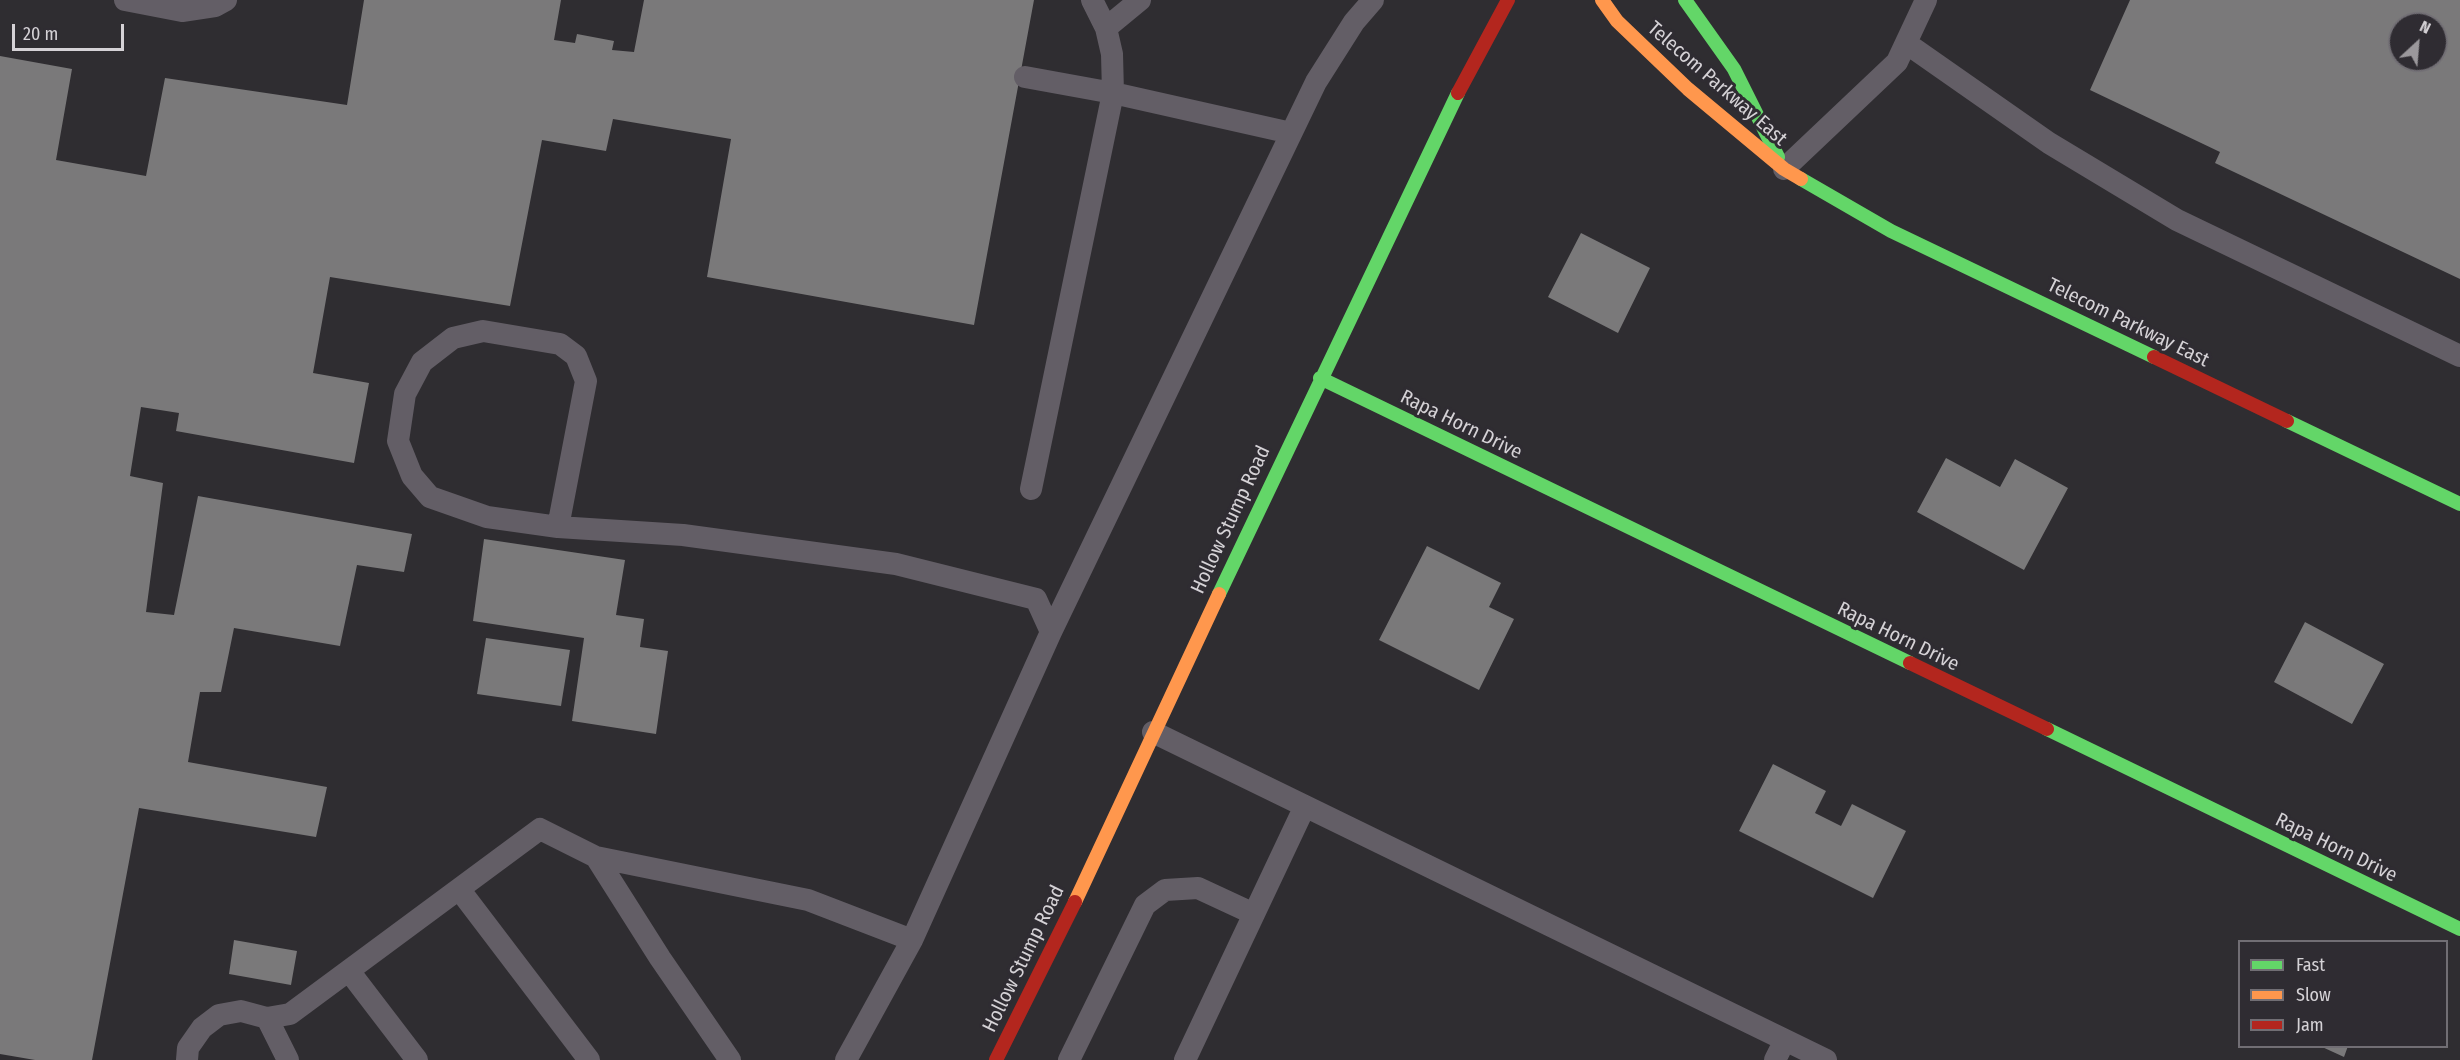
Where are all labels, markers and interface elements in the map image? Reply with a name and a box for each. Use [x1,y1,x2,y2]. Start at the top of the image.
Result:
scale bar [15,12,128,50]
north arrow [2388,12,2448,72]
street label: Telecom Parkway East [1642,17,1792,151]
text: N [2417,17,2434,38]
text: 20 m [23,23,58,45]
street label: Telecom Parkway East [2043,273,2213,373]
street label: Rapa Horn Drive [1396,385,1526,465]
street label: Hollow Stump Road [1186,442,1276,598]
street label: Rapa Horn Drive [1833,597,1963,677]
street label: Rapa Horn Drive [2271,808,2401,888]
street label: Hollow Stump Road [978,882,1070,1036]
legend [2238,940,2448,1048]
text: Fast [2296,954,2325,976]
text: Slow [2296,984,2331,1006]
text: Jam [2296,1014,2324,1036]

